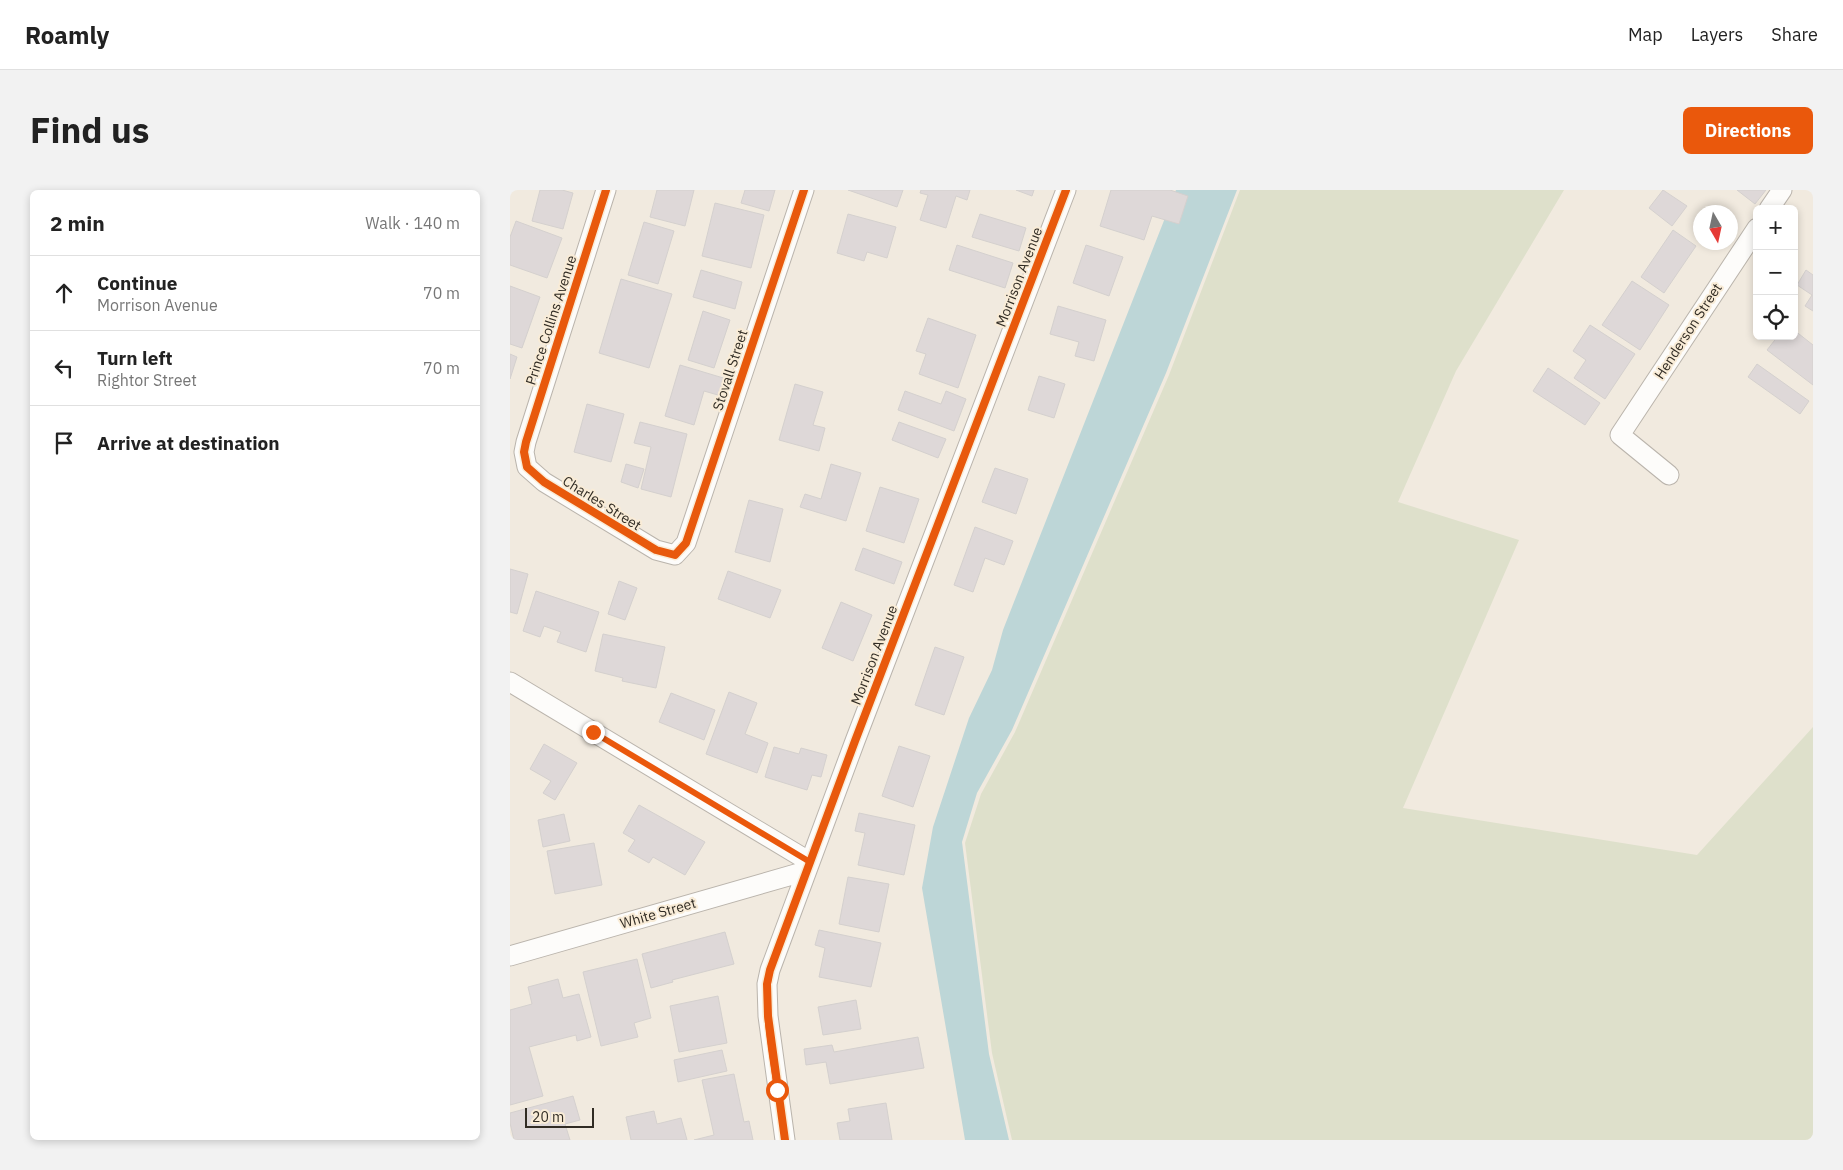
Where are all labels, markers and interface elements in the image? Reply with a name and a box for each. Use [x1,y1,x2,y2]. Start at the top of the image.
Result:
text: Roamly [25,19,109,51]
text: Map [1628,23,1663,46]
text: Layers [1691,23,1743,46]
text: Share [1771,23,1818,46]
text: Find us [30,107,149,153]
button: Directions [1683,107,1813,154]
north arrow [1693,205,1738,250]
map controls [1753,205,1798,340]
button: + [1753,205,1798,250]
text: 2 min [50,209,105,237]
text: Walk · 140 m [365,213,460,233]
street label: Morrison Avenue [992,224,1046,330]
button: − [1753,250,1798,295]
street label: Prince Collins Avenue [522,253,581,387]
text: Continue [97,271,177,295]
icon: ahead [50,279,78,307]
street label: Henderson Street [1650,280,1726,382]
text: 70 m [423,283,460,303]
text: Morrison Avenue [97,295,218,315]
button: locate [1753,295,1798,340]
street label: Stovall Street [708,327,752,413]
text: Turn left [97,346,173,370]
icon: left [50,354,78,382]
text: 70 m [423,358,460,378]
text: Rightor Street [97,370,197,390]
icon: arrive [50,429,78,457]
text: Arrive at destination [97,431,280,455]
street label: Charles Street [559,472,645,534]
street label: Morrison Avenue [847,602,901,708]
route end [582,721,605,744]
street label: White Street [618,894,698,932]
route start [766,1079,789,1102]
scale bar [525,1105,594,1128]
text: 20 m [532,1108,564,1126]

